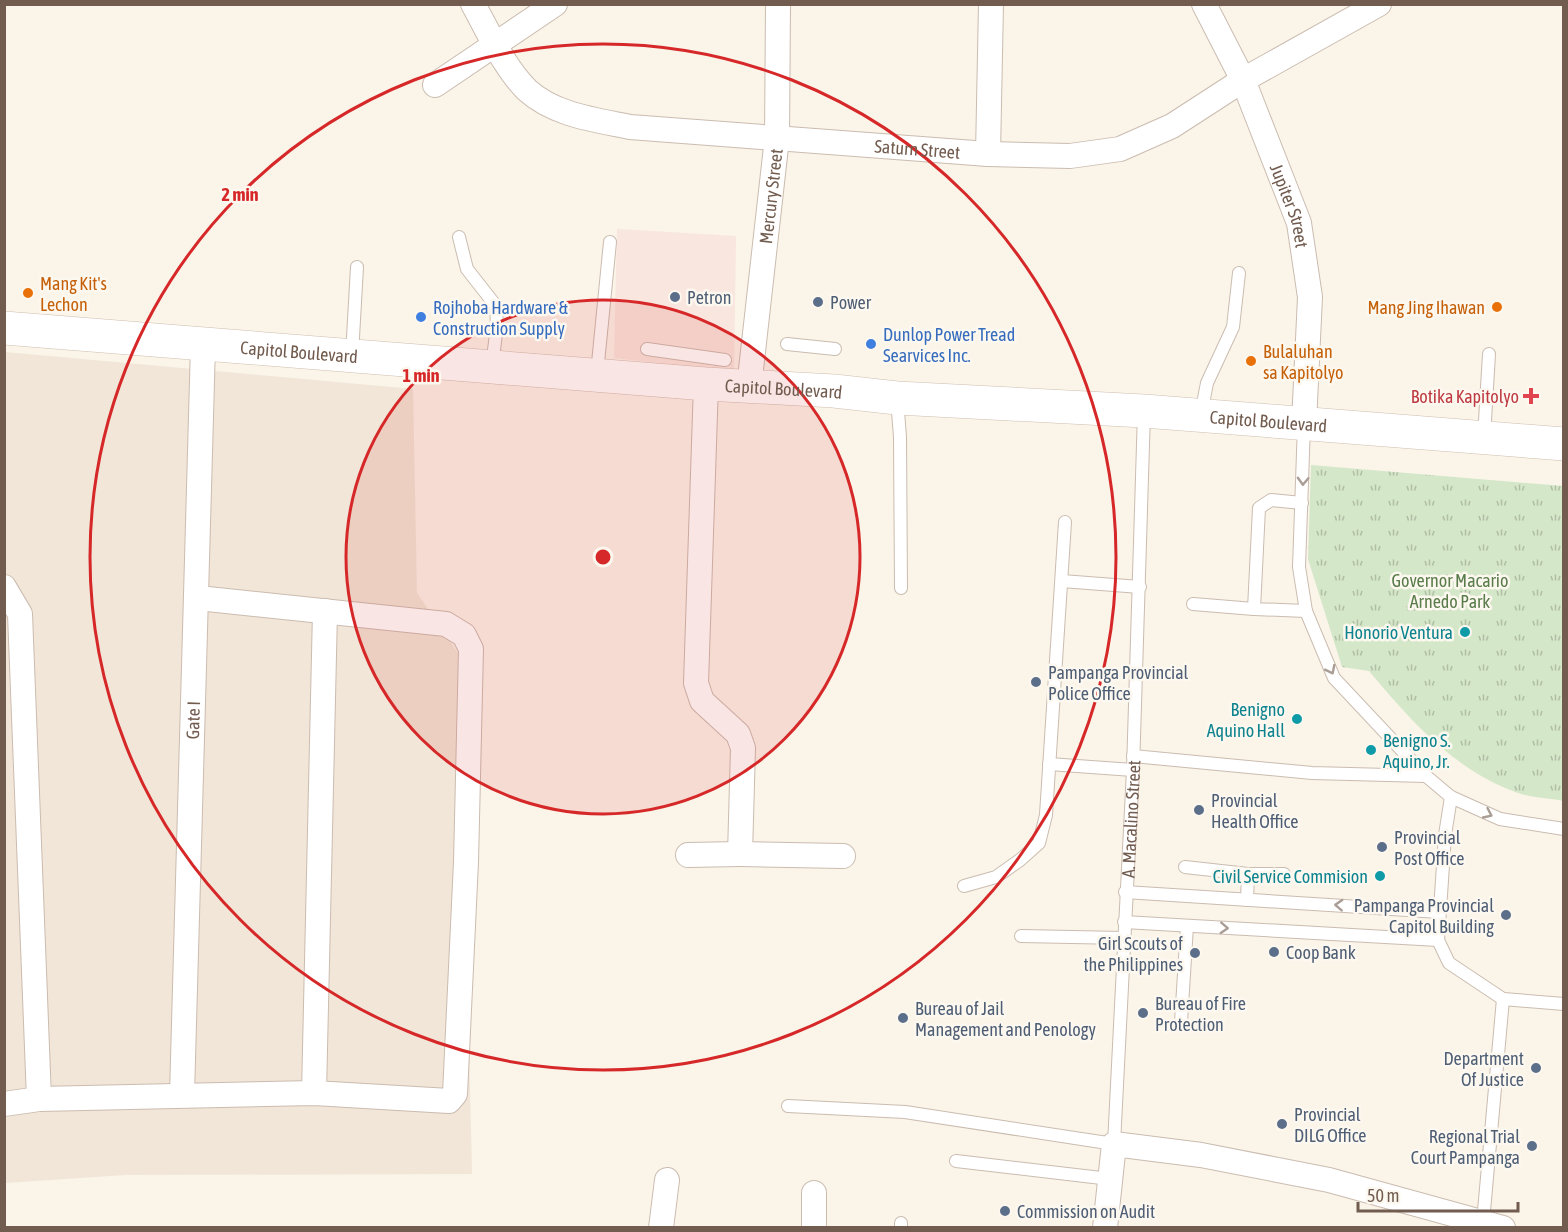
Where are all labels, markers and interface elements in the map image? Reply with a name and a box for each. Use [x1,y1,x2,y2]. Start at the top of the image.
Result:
street label: Saturn Street [874,135,961,162]
street label: Mercury Street [755,147,786,245]
street label: Jupiter Street [1266,161,1313,249]
text: 2 min [222,184,259,205]
place label: Mang Kit's Lechon [40,273,107,315]
marker: Mang Kit's Lechon [21,286,35,300]
place label: Petron [687,287,732,308]
marker: Petron [668,290,682,304]
place label: Power [830,292,872,313]
marker: Power [811,295,825,309]
place label: Rojhoba Hardware & Construction Supply [433,297,569,339]
place label: Mang Jing Ihawan [1367,297,1485,318]
marker: Mang Jing Ihawan [1490,300,1504,314]
marker: Rojhoba Hardware & Construction Supply [414,310,428,324]
place label: Dunlop Power Tread Searvices Inc. [883,324,1015,366]
street label: Capitol Boulevard [240,336,359,367]
marker: Dunlop Power Tread Searvices Inc. [864,337,878,351]
place label: Bulaluhan sa Kapitolyo [1263,341,1343,383]
marker: Bulaluhan sa Kapitolyo [1244,354,1258,368]
text: 1 min [403,365,440,386]
street label: Capitol Boulevard [724,375,844,402]
place label: Botika Kapitolyo [1411,386,1519,407]
marker: Botika Kapitolyo [1524,389,1538,403]
street label: Capitol Boulevard [1209,406,1328,436]
one-way arrow [1296,477,1309,486]
centre of rings [593,547,613,567]
park label: Governor Macario Arnedo Park [1392,570,1508,612]
place label: Honorio Ventura [1344,622,1453,643]
marker: Honorio Ventura [1458,625,1472,639]
place label: Pampanga Provincial Police Office [1048,662,1189,704]
one-way arrow [1324,664,1335,675]
marker: Pampanga Provincial Police Office [1029,675,1043,689]
place label: Benigno Aquino Hall [1207,699,1285,741]
street label: Gate I [181,701,204,740]
marker: Benigno Aquino Hall [1290,712,1304,726]
place label: Benigno S. Aquino, Jr. [1383,730,1451,772]
marker: Benigno S. Aquino, Jr. [1364,743,1378,757]
street label: A. Macalino Street [1117,760,1144,879]
place label: Provincial Health Office [1211,790,1298,832]
marker: Provincial Health Office [1192,803,1206,817]
one-way arrow [1481,807,1492,819]
place label: Provincial Post Office [1394,827,1464,869]
marker: Provincial Post Office [1375,840,1389,854]
place label: Civil Service Commision [1213,866,1368,887]
marker: Civil Service Commision [1373,869,1387,883]
place label: Pampanga Provincial Capitol Building [1354,895,1494,937]
one-way arrow [1335,899,1344,912]
marker: Pampanga Provincial Capitol Building [1499,908,1513,922]
one-way arrow [1220,921,1229,934]
place label: Girl Scouts of the Philippines [1083,933,1183,975]
place label: Coop Bank [1286,942,1356,963]
marker: Coop Bank [1267,945,1281,959]
marker: Girl Scouts of the Philippines [1188,946,1202,960]
place label: Bureau of Fire Protection [1155,993,1246,1035]
place label: Bureau of Jail Management and Penology [915,998,1096,1040]
marker: Bureau of Fire Protection [1136,1006,1150,1020]
marker: Bureau of Jail Management and Penology [896,1011,910,1025]
place label: Department Of Justice [1443,1048,1524,1090]
marker: Department Of Justice [1529,1061,1543,1075]
place label: Provincial DILG Office [1294,1104,1367,1146]
marker: Provincial DILG Office [1275,1117,1289,1131]
place label: Regional Trial Court Pampanga [1411,1126,1520,1168]
marker: Regional Trial Court Pampanga [1525,1139,1539,1153]
scale bar [1358,1175,1518,1213]
text: 50 m [1367,1185,1399,1206]
place label: Commission on Audit [1017,1201,1155,1222]
marker: Commission on Audit [998,1204,1012,1218]

